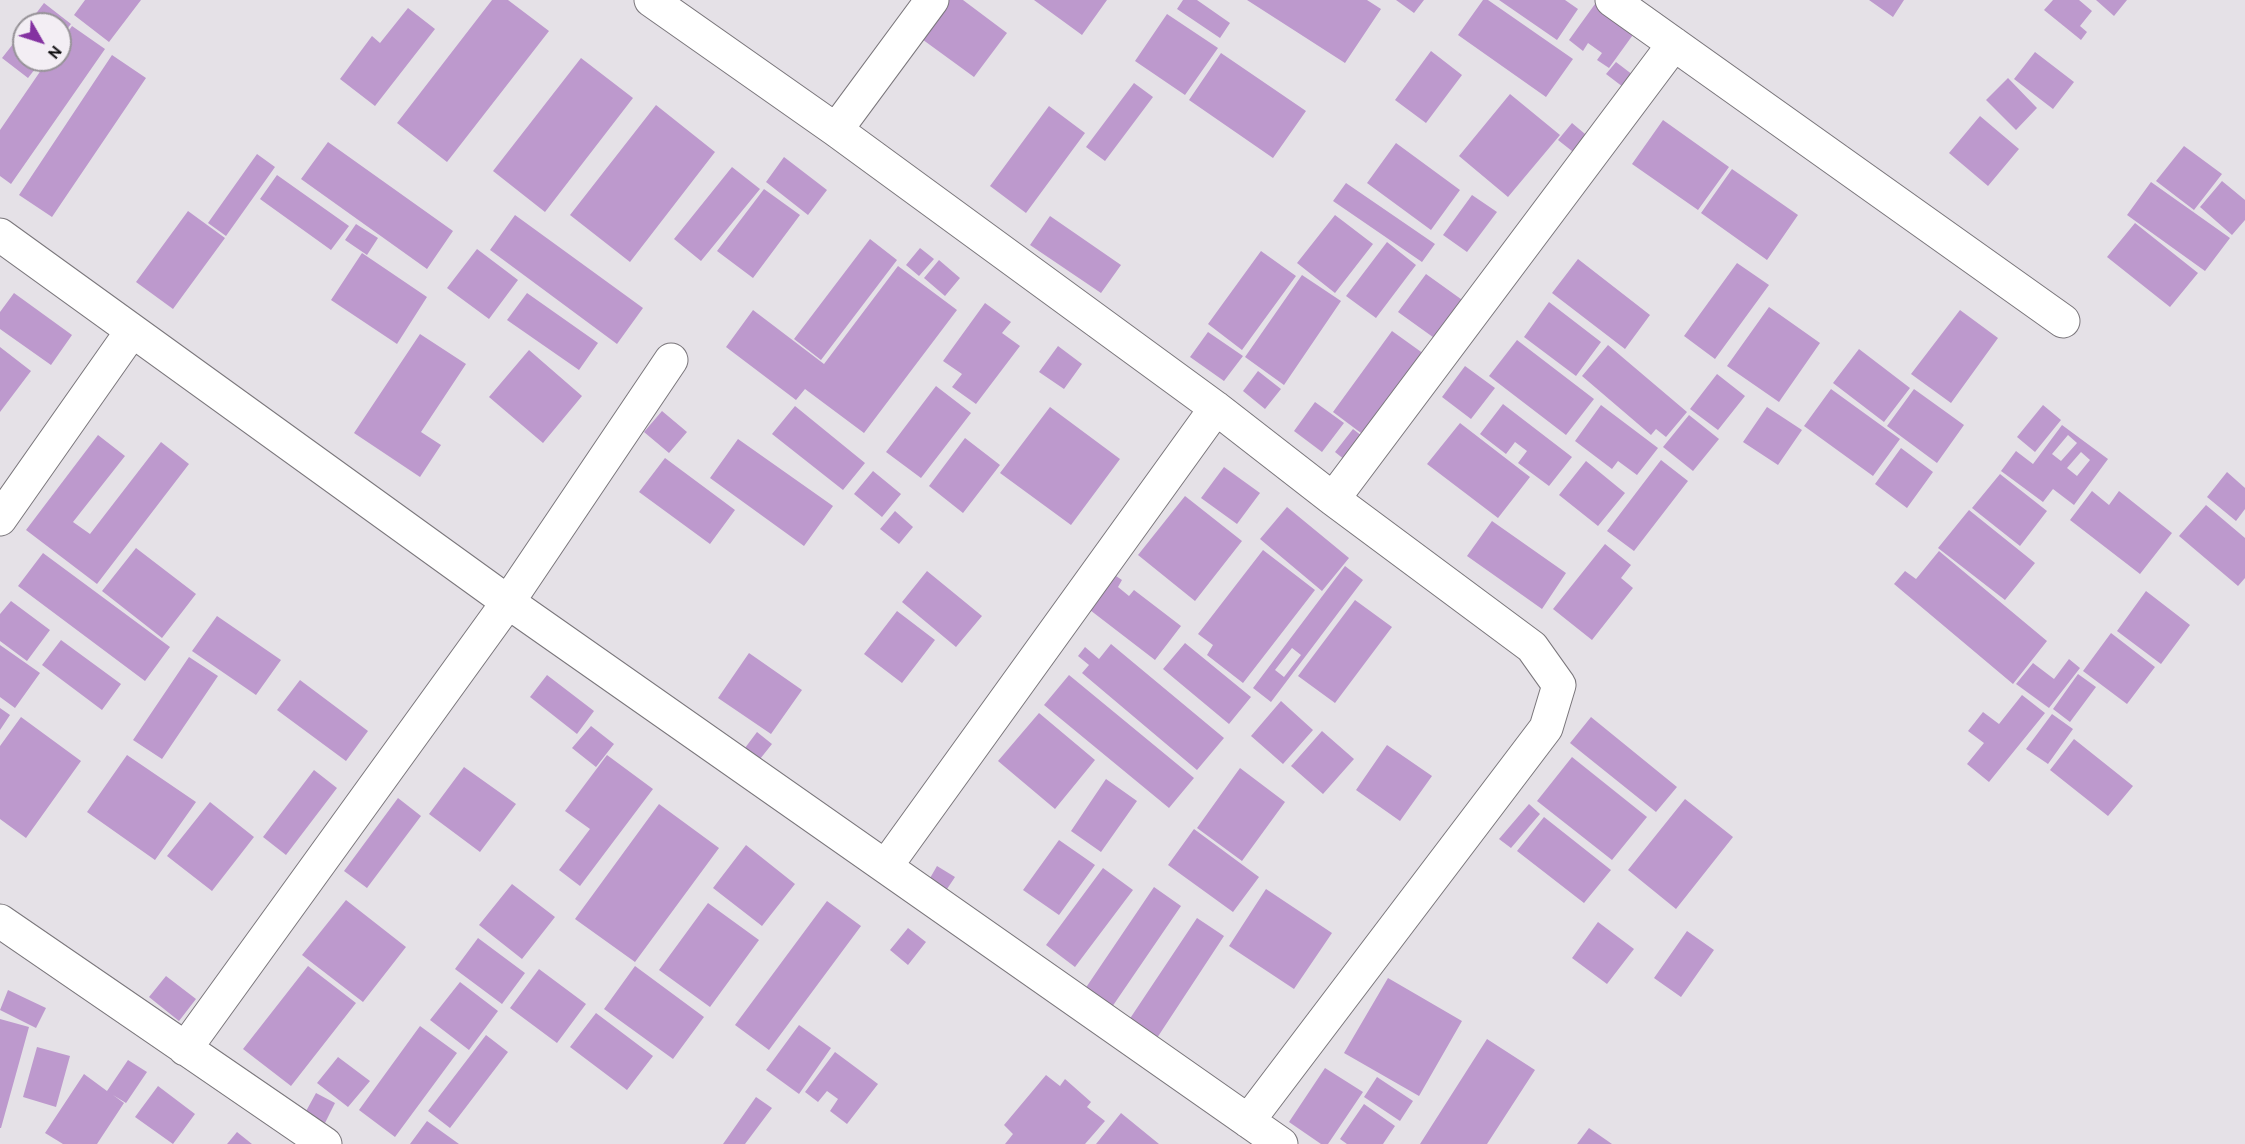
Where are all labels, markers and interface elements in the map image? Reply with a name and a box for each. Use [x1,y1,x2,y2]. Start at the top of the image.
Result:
north arrow [12,12,72,72]
text: N [44,42,66,63]

